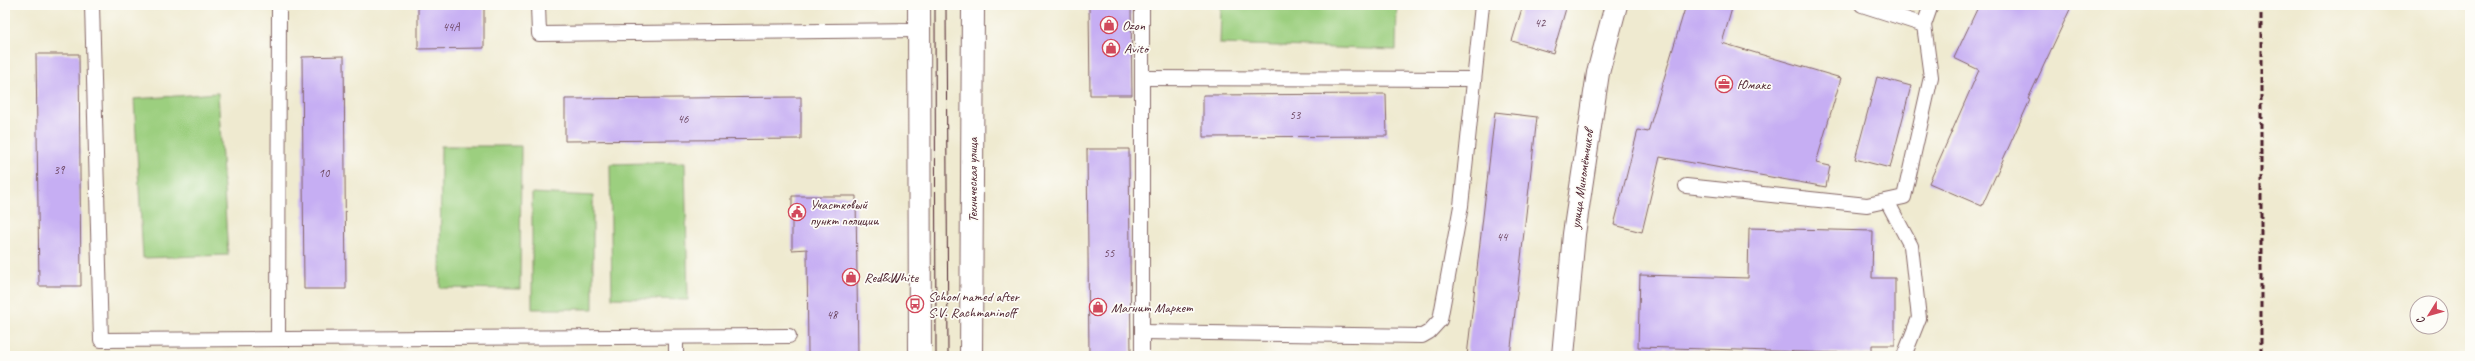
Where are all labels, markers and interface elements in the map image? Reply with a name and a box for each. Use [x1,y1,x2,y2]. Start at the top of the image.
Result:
shop icon: Ozon [1099,15,1119,35]
house number: 42 [1535,15,1547,31]
place label: Ozon [1122,17,1146,34]
house number: 44А [443,19,460,35]
shop icon: Avito [1101,38,1121,58]
place label: Avito [1124,40,1150,57]
office icon: Юмакс [1714,74,1734,94]
place label: Юмакс [1737,76,1772,93]
house number: 53 [1290,107,1302,123]
house number: 46 [678,111,689,127]
street label: улица Миномётчиков [1567,125,1598,231]
street label: Техническая улица [964,136,981,222]
house number: 39 [54,162,66,178]
house number: 10 [319,165,331,181]
place label: Участковый пункт полиции [810,196,879,229]
public building icon: Участковый пункт полиции [787,202,807,222]
house number: 44 [1497,229,1509,245]
house number: 55 [1104,245,1115,261]
shop icon: Red&White [841,267,861,287]
place label: Red&White [864,269,920,286]
place label: School named after S.V. Rachmaninoff [928,288,1021,321]
bus stop icon: School named after S.V. Rachmaninoff [905,294,925,314]
north arrow [2409,295,2449,335]
shop icon: Магнит Маркет [1088,297,1108,317]
place label: Магнит Маркет [1111,299,1194,316]
house number: 48 [827,307,839,323]
text: С [2413,313,2428,327]

